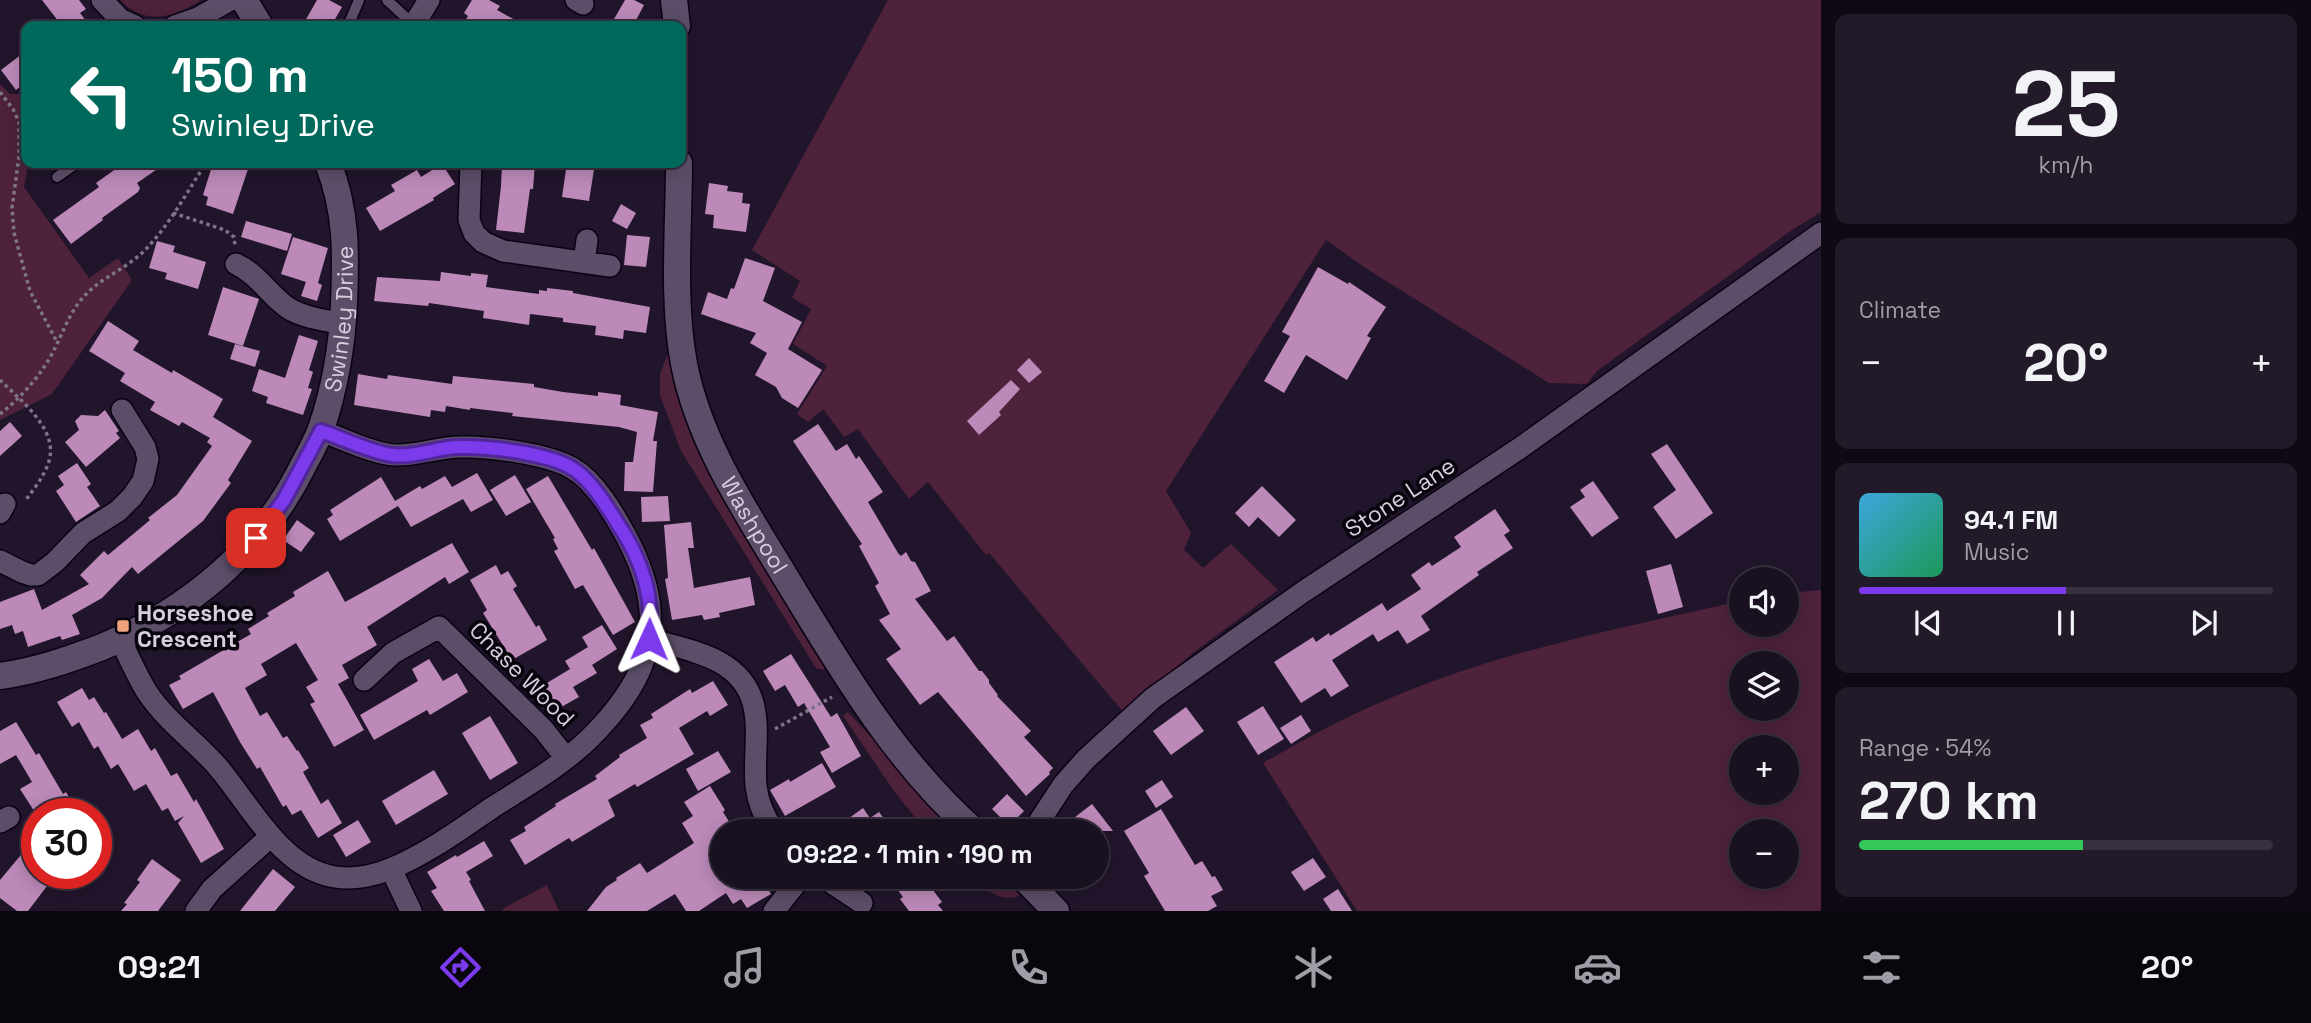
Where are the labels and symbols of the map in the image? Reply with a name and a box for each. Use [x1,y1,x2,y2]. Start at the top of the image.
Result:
street label: Swinley Drive [317,246,360,395]
street label: Stone Lane [1339,450,1461,544]
street label: Washpool [714,471,795,579]
pin [226,508,286,568]
place label: Horseshoe Crescent [137,598,254,654]
position arrow [612,602,686,676]
street label: Chase Wood [463,615,581,733]
marker: Horseshoe Crescent [115,618,131,634]
speed limit sign: 30 [21,798,112,889]

